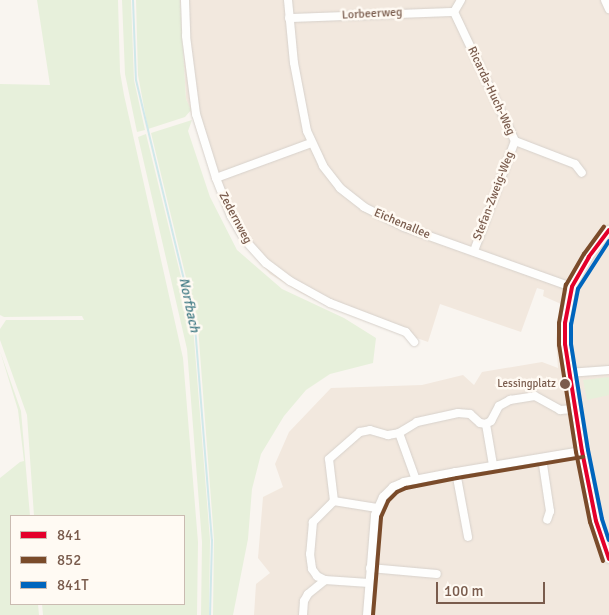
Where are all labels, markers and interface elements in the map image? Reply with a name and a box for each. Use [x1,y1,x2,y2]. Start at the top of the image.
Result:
street label: Lorbeerweg [341,5,403,23]
street label: Ricarda-Huch-Weg [464,44,518,138]
street label: Stefan-Zweig-Weg [470,149,518,243]
street label: Zedernweg [215,190,255,246]
street label: Eichenallee [372,206,432,242]
water label: Norfbach [175,276,203,334]
place label: Lessingplatz [497,377,556,391]
marker: Lessingplatz [560,379,570,389]
legend [10,515,185,605]
text: 841 [57,526,81,544]
text: 852 [57,551,81,569]
scale bar [439,572,548,604]
text: 841T [57,576,89,594]
text: 100 m [444,582,484,600]

